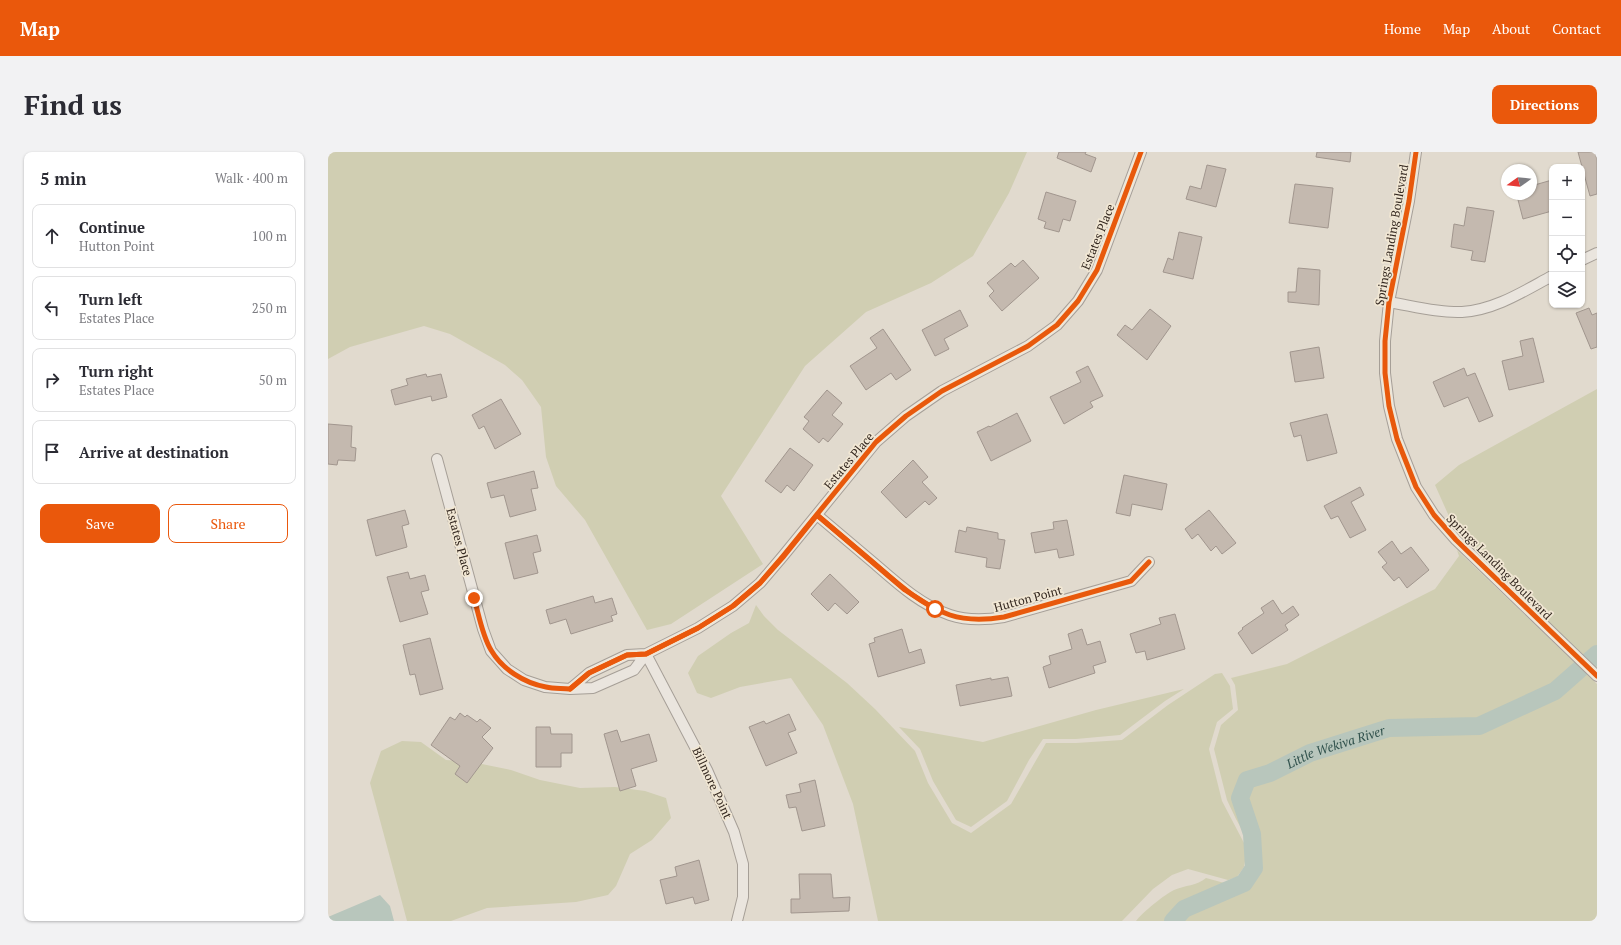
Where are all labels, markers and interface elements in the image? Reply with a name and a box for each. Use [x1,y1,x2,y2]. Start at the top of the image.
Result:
text: Map [20,16,60,41]
text: Home [1384,19,1421,38]
text: Map [1443,19,1470,38]
text: About [1492,19,1530,38]
text: Contact [1552,19,1601,38]
button: Directions [1492,85,1597,124]
text: Find us [24,86,122,123]
street label: Springs Landing Boulevard [1372,163,1411,307]
north arrow [1501,164,1537,200]
map controls [1549,164,1585,308]
button: + [1549,164,1585,200]
text: 5 min [40,167,87,190]
text: Walk · 400 m [215,169,288,187]
button: − [1549,200,1585,236]
street label: Estates Place [1078,202,1118,272]
text: Continue [79,217,145,237]
icon: ahead [41,225,63,247]
text: 100 m [252,227,287,245]
button: locate [1549,236,1585,272]
text: Hutton Point [79,237,155,255]
button: layers [1549,272,1585,308]
text: Turn left [79,289,143,309]
icon: left [41,297,63,319]
text: 250 m [252,299,287,317]
text: Estates Place [79,309,154,327]
text: Turn right [79,361,154,381]
icon: right [41,369,63,391]
text: 50 m [259,371,287,389]
text: Estates Place [79,381,154,399]
street label: Estates Place [821,429,877,492]
icon: arrive [41,441,63,463]
text: Arrive at destination [79,442,229,462]
button: Save [40,504,160,543]
button: Share [168,504,288,543]
street label: Estates Place [443,506,476,577]
street label: Springs Landing Boulevard [1443,511,1556,623]
street label: Hutton Point [992,582,1064,615]
route end [465,589,483,607]
route start [926,600,944,618]
water label: Little Wekiva River [1282,721,1388,773]
street label: Billmore Point [689,745,736,822]

